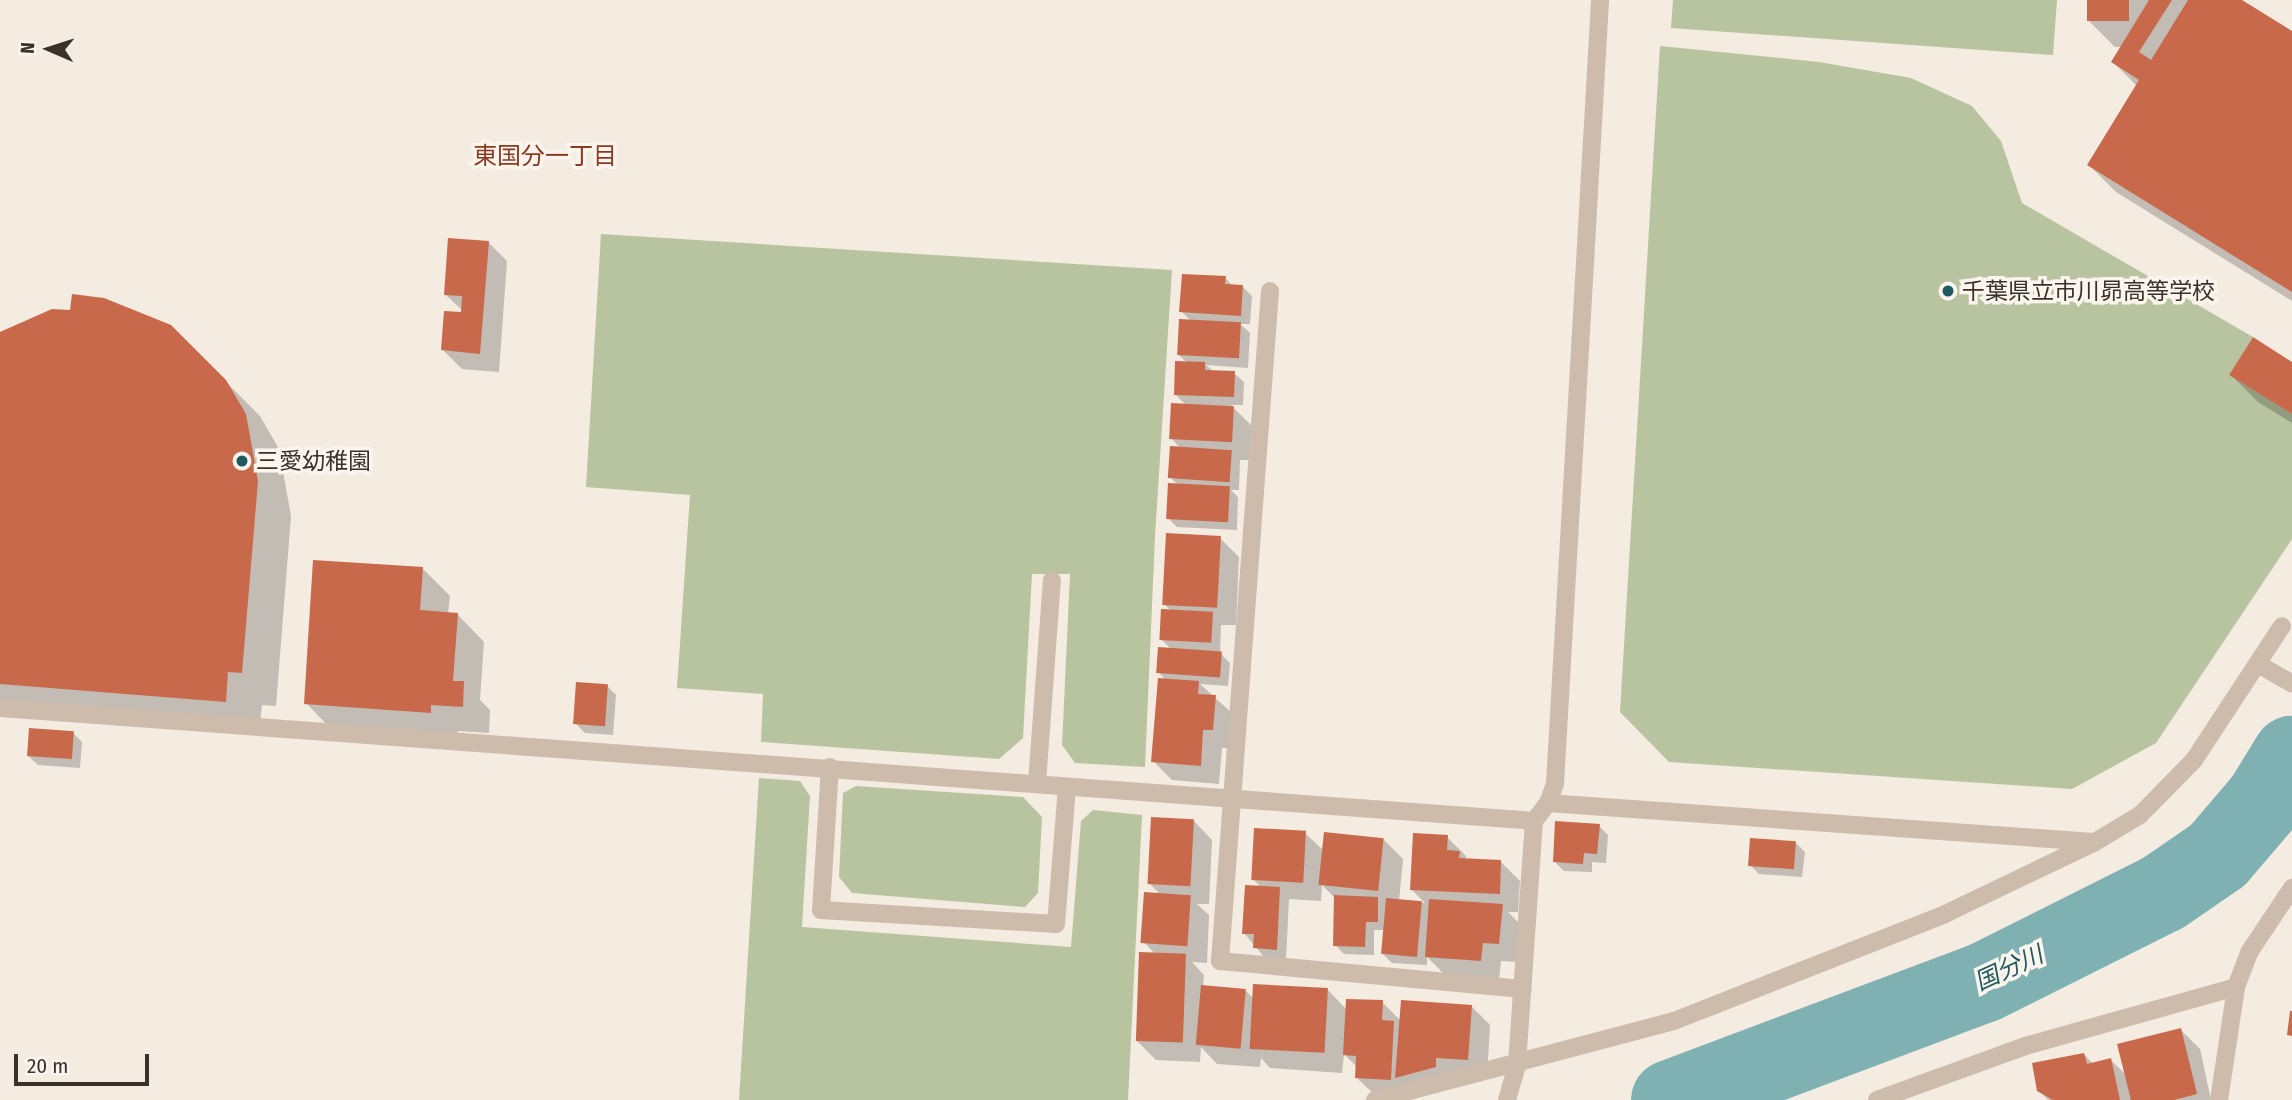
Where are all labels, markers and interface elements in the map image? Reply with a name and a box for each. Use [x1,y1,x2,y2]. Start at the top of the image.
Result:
north arrow [14,14,84,84]
text: N [16,42,39,54]
district label: 東国分一丁目 [473,143,617,171]
place label: 千葉県立市川昴高等学校 [1962,277,2215,305]
marker: 千葉県立市川昴高等学校 [1940,283,1956,299]
place label: 三愛幼稚園 [256,447,371,475]
marker: 三愛幼稚園 [234,453,250,469]
water label: 国分川 [1970,941,2048,997]
scale bar [18,1040,152,1084]
text: 20 m [27,1053,68,1079]

